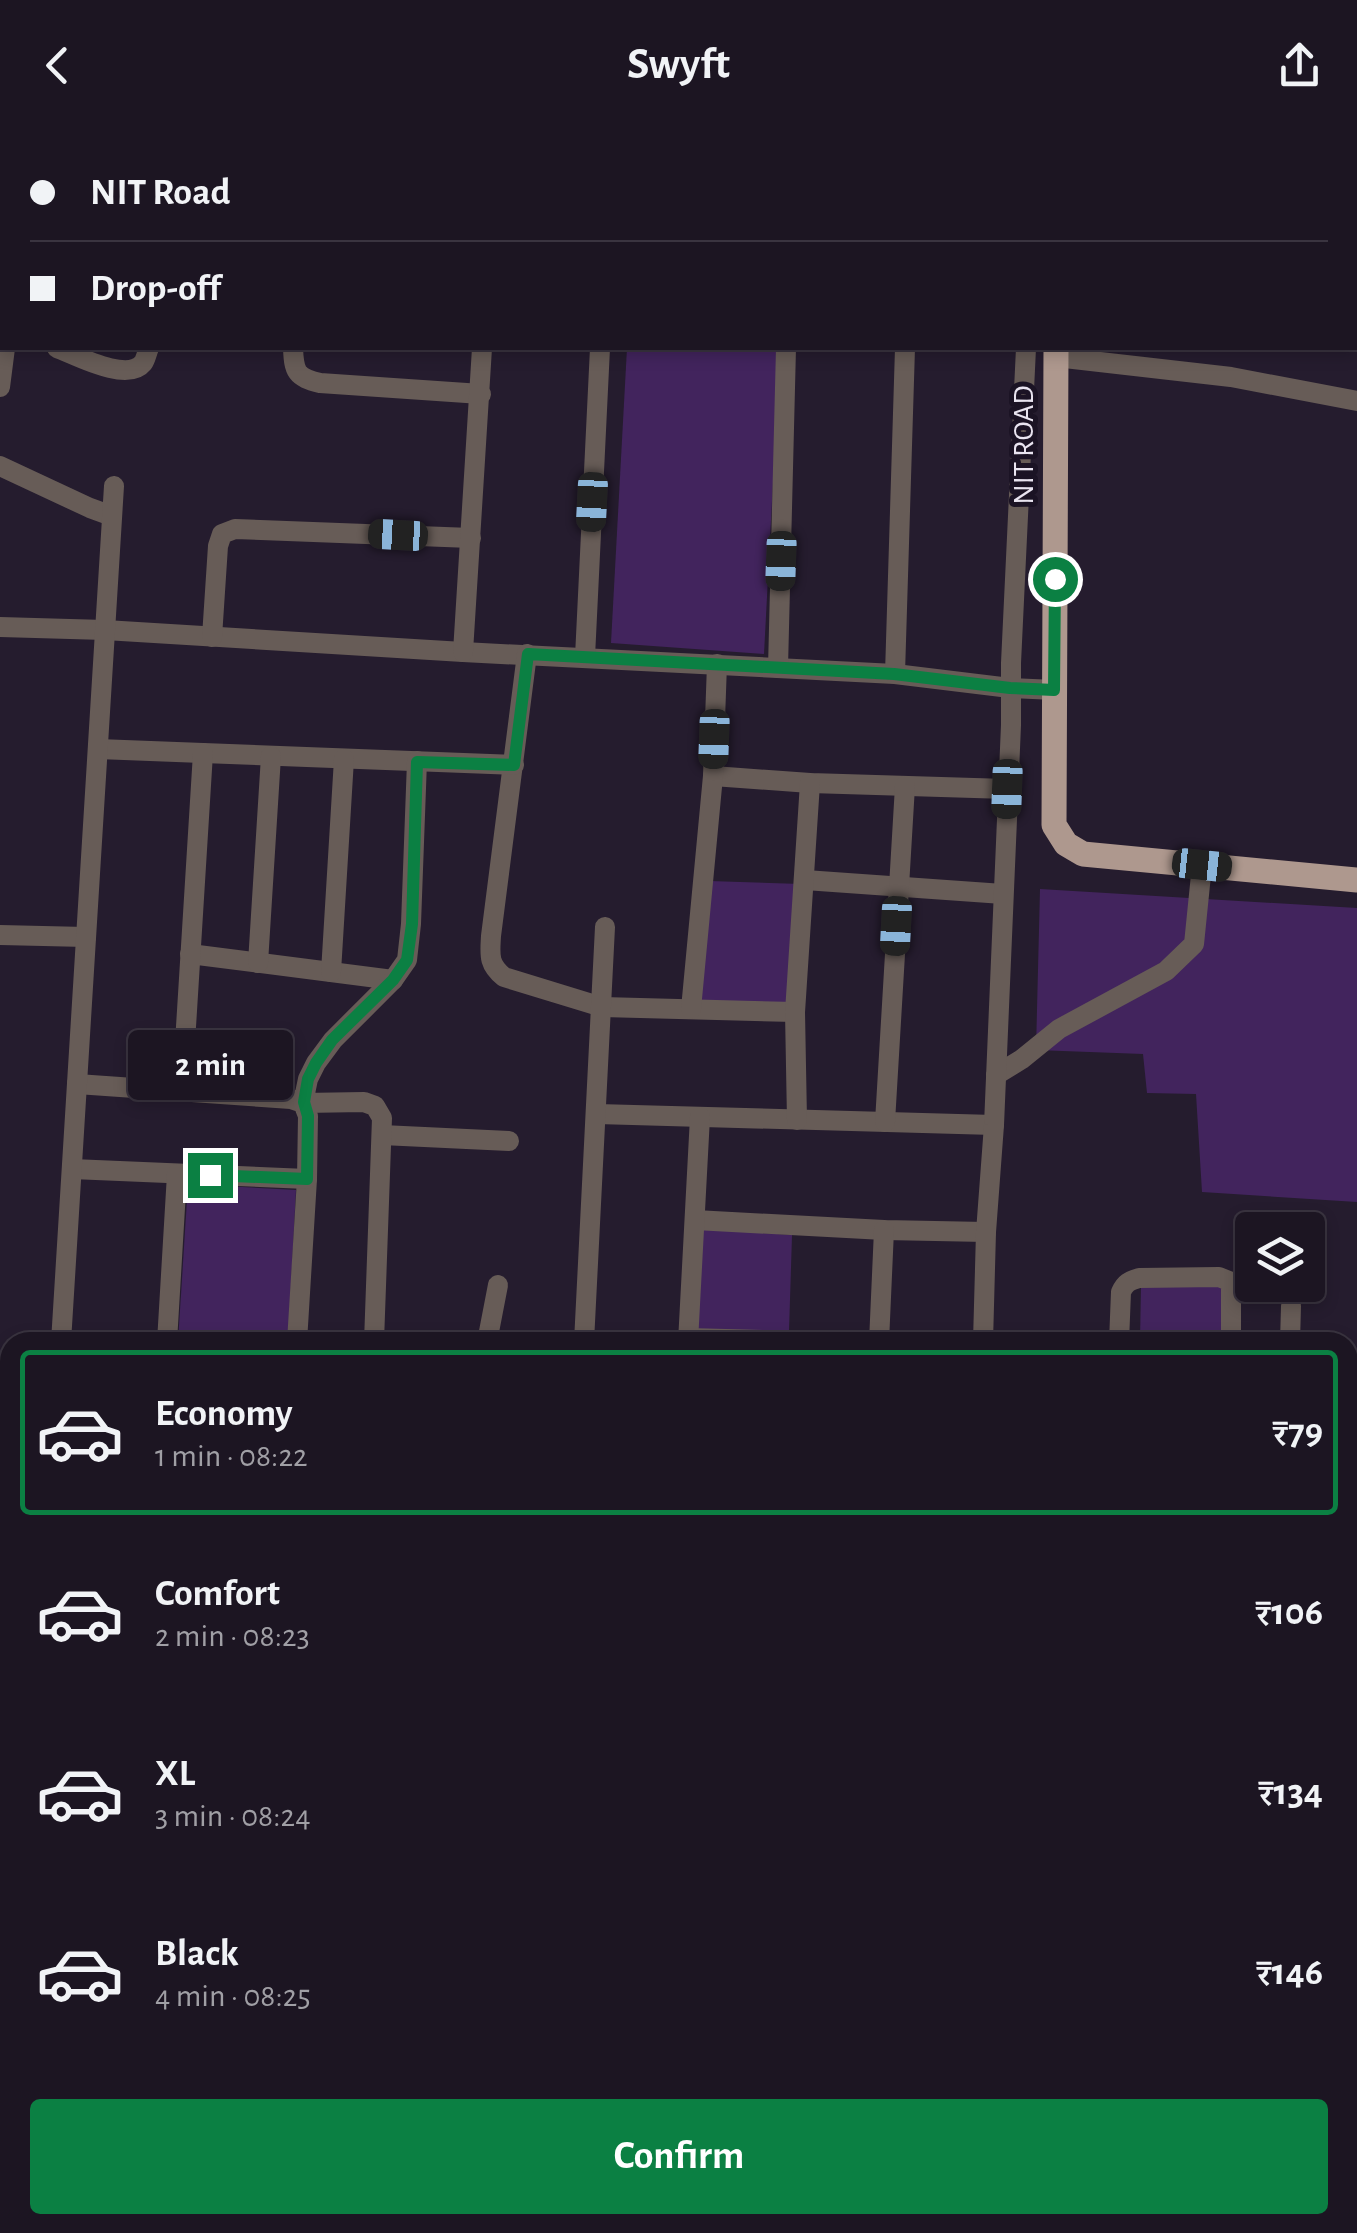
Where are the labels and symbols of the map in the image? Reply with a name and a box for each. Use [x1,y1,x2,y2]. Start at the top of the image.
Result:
street label: NIT ROAD [1009,385,1039,505]
car [575,471,609,533]
car [367,518,429,552]
car [765,530,797,592]
route start [1033,557,1078,602]
car [698,708,730,770]
car [991,758,1023,820]
car [1171,847,1233,883]
car [879,895,913,957]
callout: 2 min [128,1030,292,1100]
route end [188,1153,233,1198]

